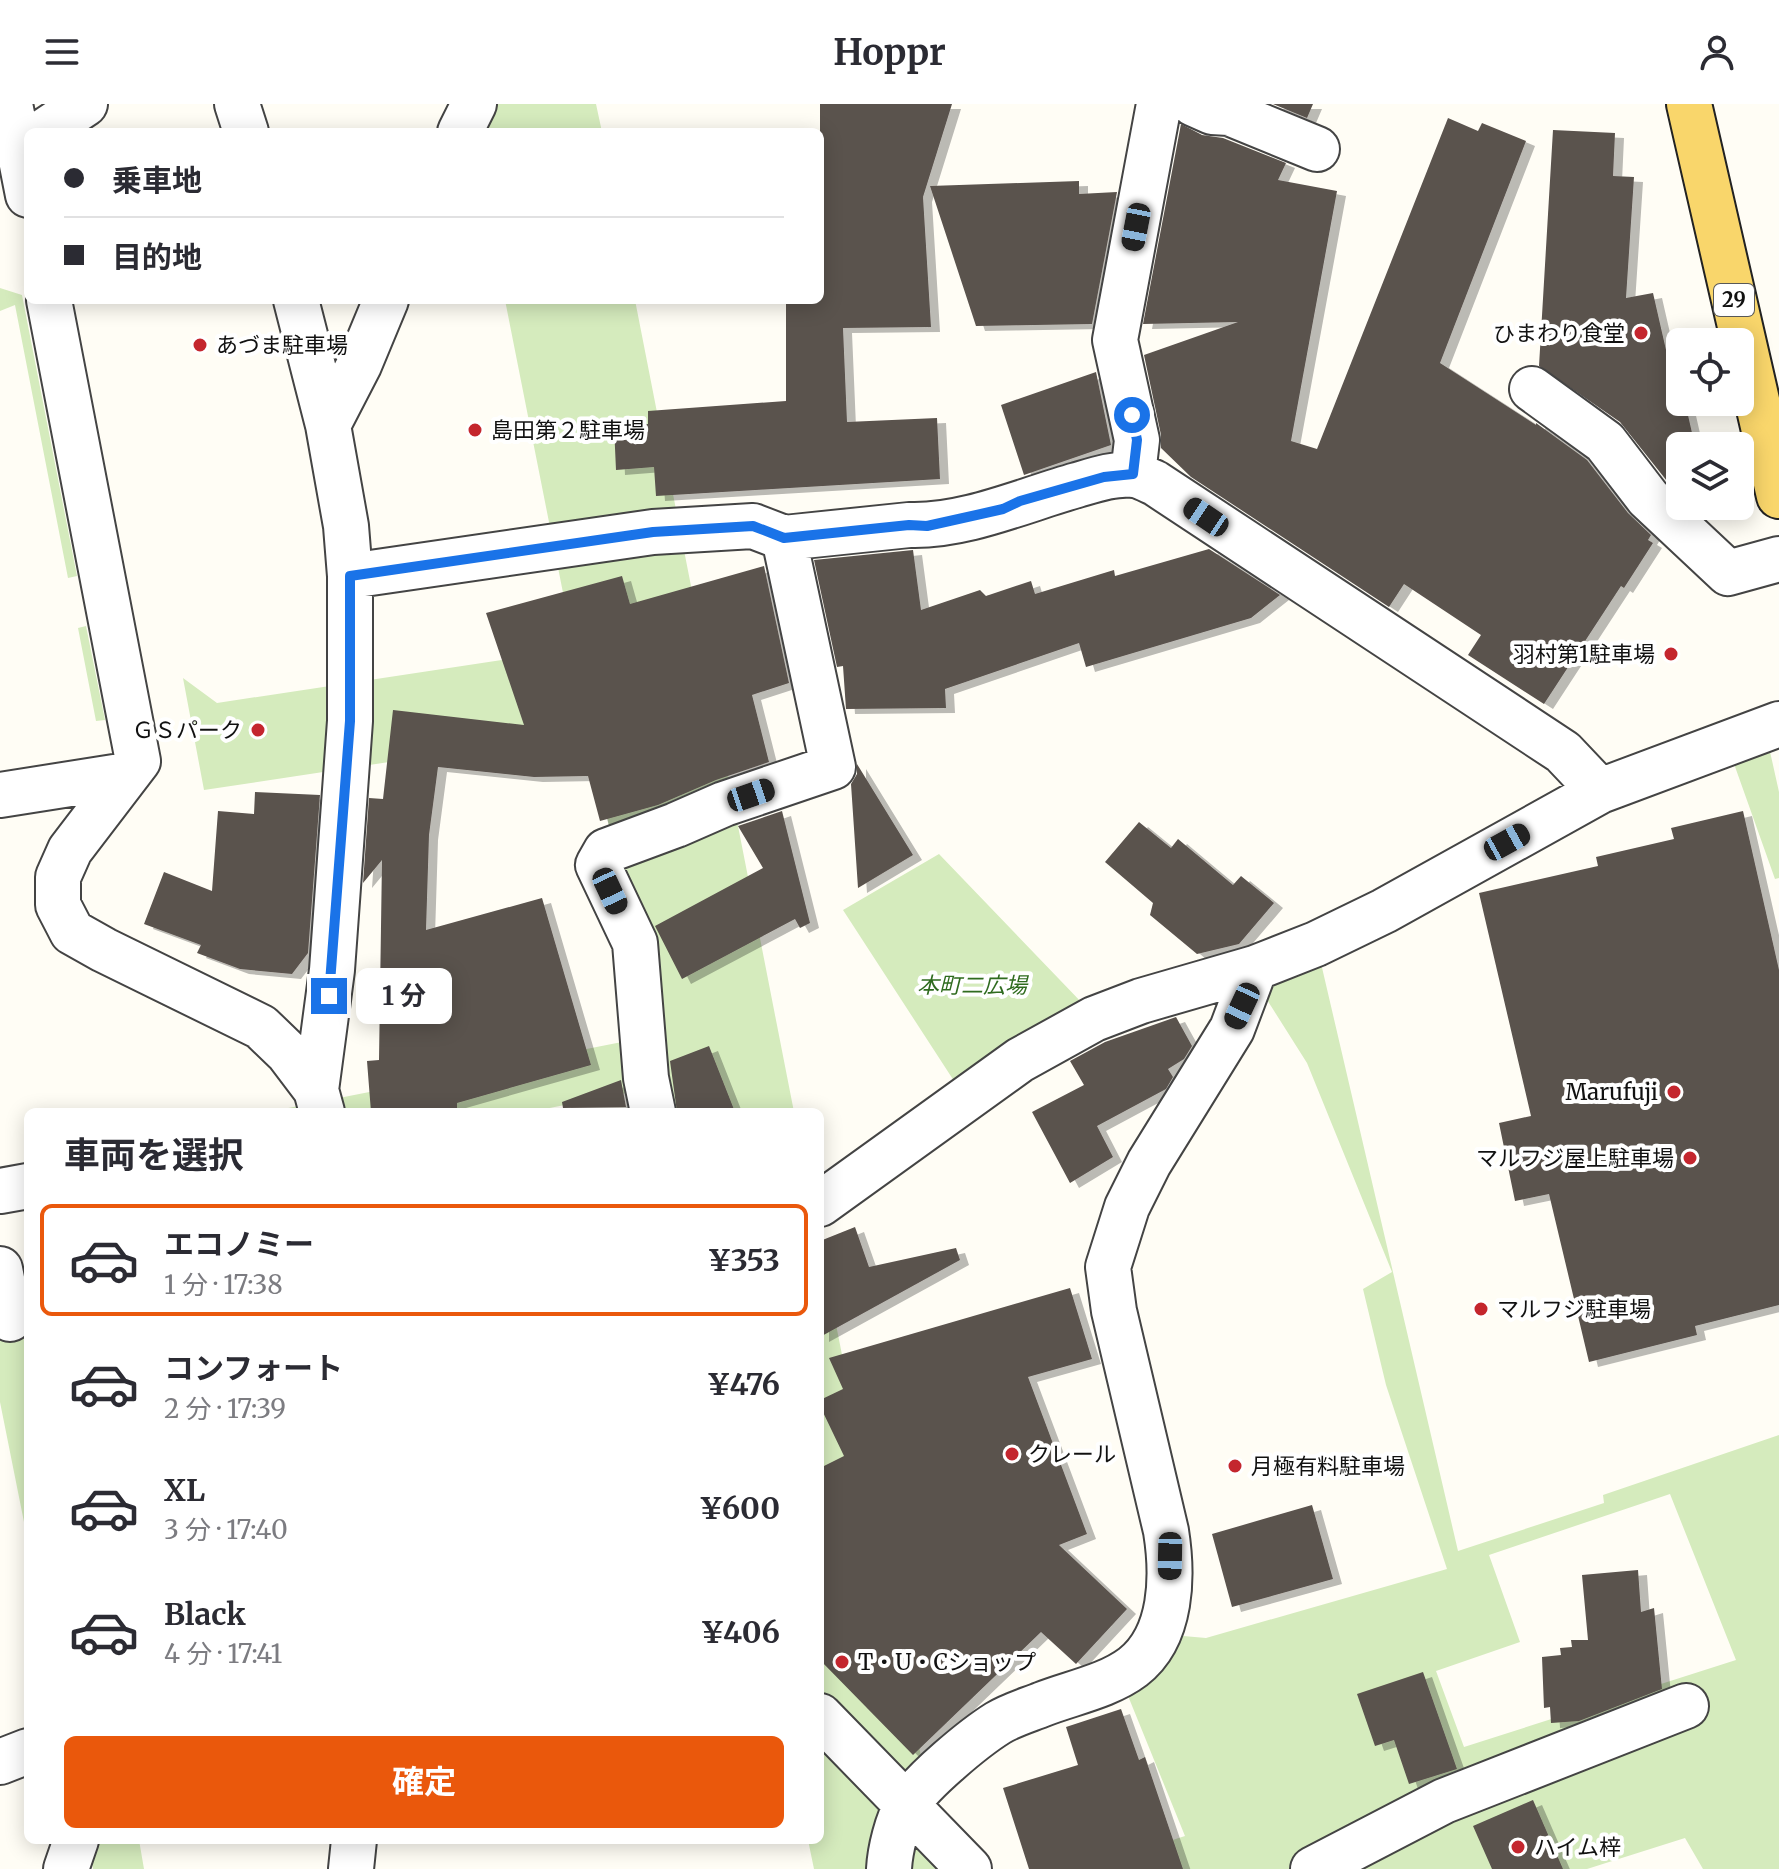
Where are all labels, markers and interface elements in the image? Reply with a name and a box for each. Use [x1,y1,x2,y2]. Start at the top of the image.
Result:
icon: menu [40,30,84,74]
text: Hoppr [833,30,946,75]
icon: person [1695,30,1739,74]
text: 乗車地 [112,161,202,199]
car [1120,201,1152,253]
text: 目的地 [112,238,202,276]
road number: 29 [1714,284,1754,316]
place label: ひまわり食堂 [1493,319,1625,347]
marker: ひまわり食堂 [1632,324,1650,342]
map controls [1666,328,1754,520]
button: locate [1666,328,1754,416]
place label: あづま駐車場 [216,331,348,359]
marker: あづま駐車場 [191,336,209,354]
route start [1114,397,1150,433]
place label: 島田第２駐車場 [491,416,645,444]
marker: 島田第２駐車場 [466,421,484,439]
button: layers [1666,432,1754,520]
car [1179,494,1233,540]
place label: 羽村第1駐車場 [1513,640,1655,668]
marker: 羽村第1駐車場 [1662,645,1680,663]
place label: ＧＳパーク [132,716,242,744]
marker: ＧＳパーク [249,721,267,739]
car [724,776,778,814]
car [1480,820,1534,864]
car [589,864,631,918]
callout: 1 分 [357,968,453,1024]
park label: 本町二広場 [917,971,1030,999]
route end [311,978,347,1014]
text: 1 分 [382,979,426,1012]
car [1221,979,1263,1033]
place label: Marufuji [1566,1078,1658,1106]
marker: Marufuji [1665,1083,1683,1101]
text: 車両を選択 [64,1133,244,1178]
place label: マルフジ屋上駐車場 [1476,1144,1674,1172]
marker: マルフジ屋上駐車場 [1681,1149,1699,1167]
icon: car [68,1224,140,1296]
text: エコノミー [164,1225,314,1263]
text: ¥353 [707,1241,780,1279]
text: 1 分 · 17:38 [164,1268,283,1301]
place label: マルフジ駐車場 [1497,1295,1651,1323]
marker: マルフジ駐車場 [1472,1300,1490,1318]
icon: car [68,1348,140,1420]
text: コンフォート [164,1349,343,1387]
text: ¥476 [707,1365,780,1403]
text: 2 分 · 17:39 [164,1392,286,1425]
place label: クレール [1028,1440,1116,1468]
marker: クレール [1003,1445,1021,1463]
place label: 月極有料駐車場 [1251,1452,1405,1480]
marker: 月極有料駐車場 [1226,1457,1244,1475]
text: XL [164,1471,205,1509]
icon: car [68,1472,140,1544]
text: ¥600 [699,1489,780,1527]
text: 3 分 · 17:40 [164,1513,288,1546]
car [1158,1532,1182,1580]
text: Black [164,1595,246,1633]
icon: car [68,1596,140,1668]
text: ¥406 [700,1613,780,1651]
text: 4 分 · 17:41 [164,1637,282,1670]
place label: T・U・Cショップ [858,1648,1036,1676]
marker: T・U・Cショップ [833,1653,851,1671]
button: 確定 [64,1736,784,1828]
place label: ハイム梓 [1534,1833,1621,1861]
marker: ハイム梓 [1509,1838,1527,1856]

